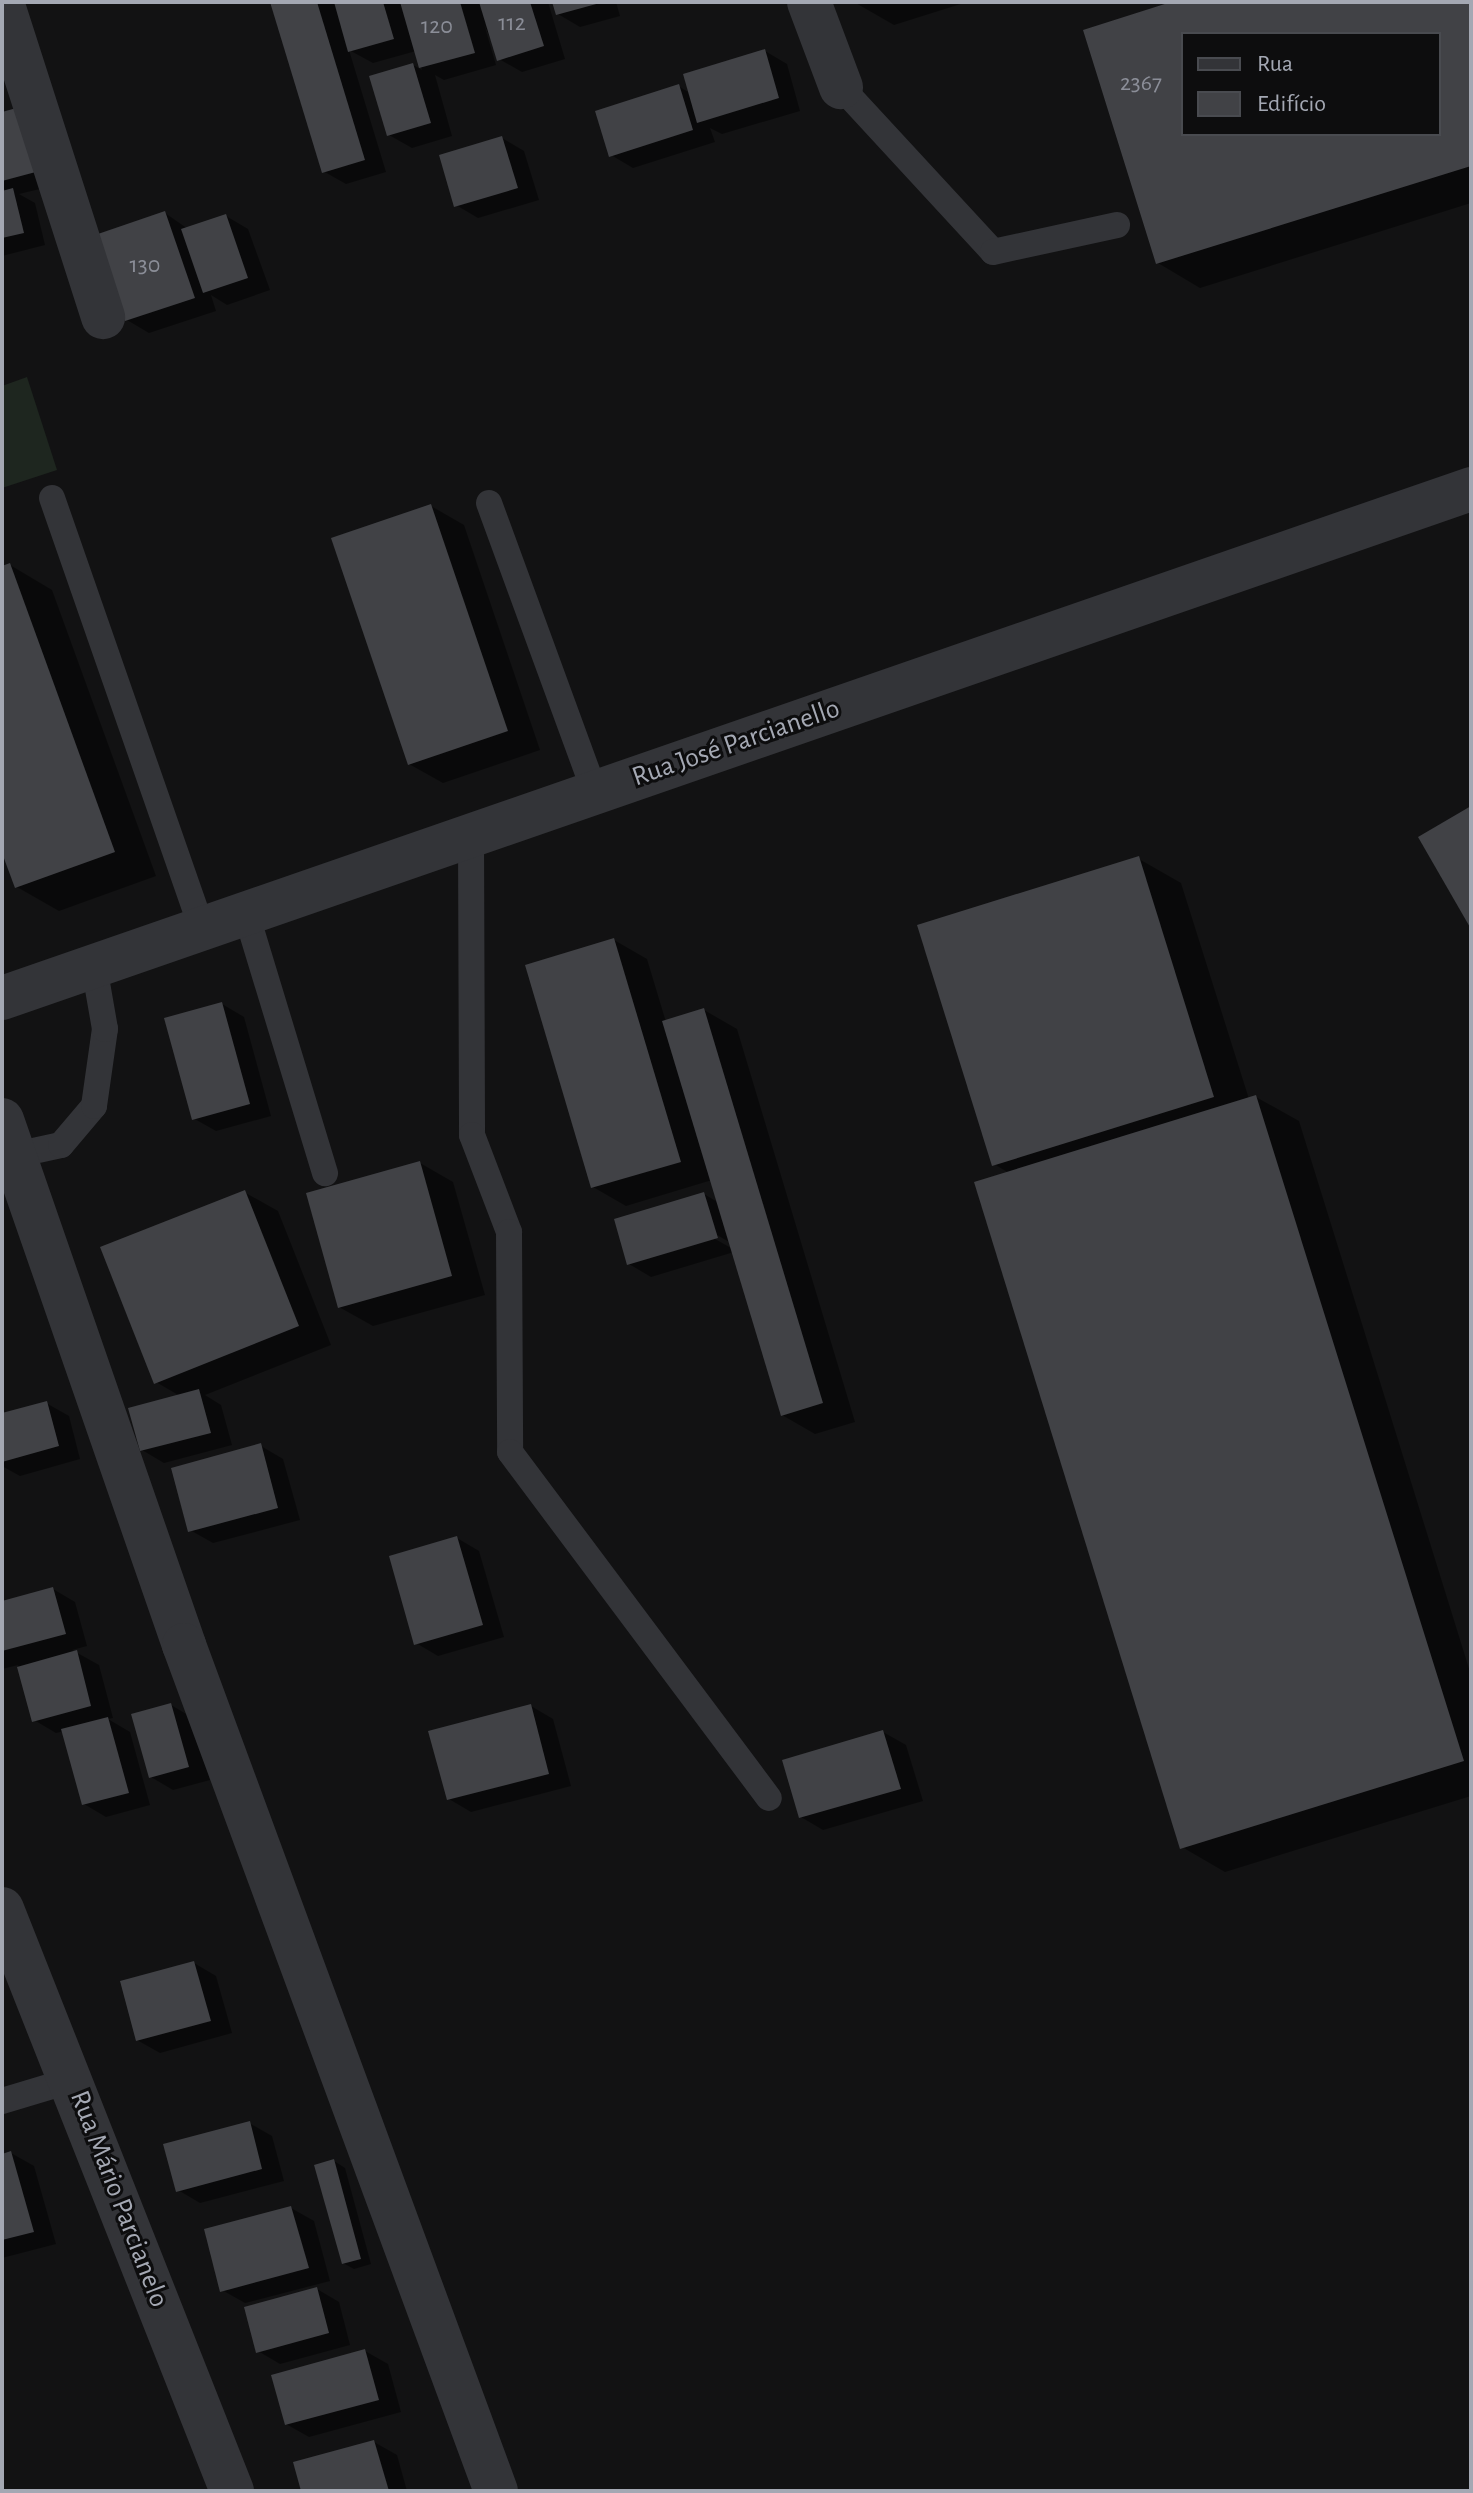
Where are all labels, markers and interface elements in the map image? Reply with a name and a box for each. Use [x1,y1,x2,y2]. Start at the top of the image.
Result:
house number: 112 [498,10,526,38]
house number: 120 [421,13,453,41]
legend [1181,32,1441,136]
text: Rua [1257,52,1293,76]
house number: 2367 [1120,70,1162,98]
text: Edifício [1257,92,1326,116]
house number: 130 [130,252,160,280]
street label: Rua José Parcianello [628,692,844,794]
street label: Rua Mário Parcianelo [62,2086,176,2312]

